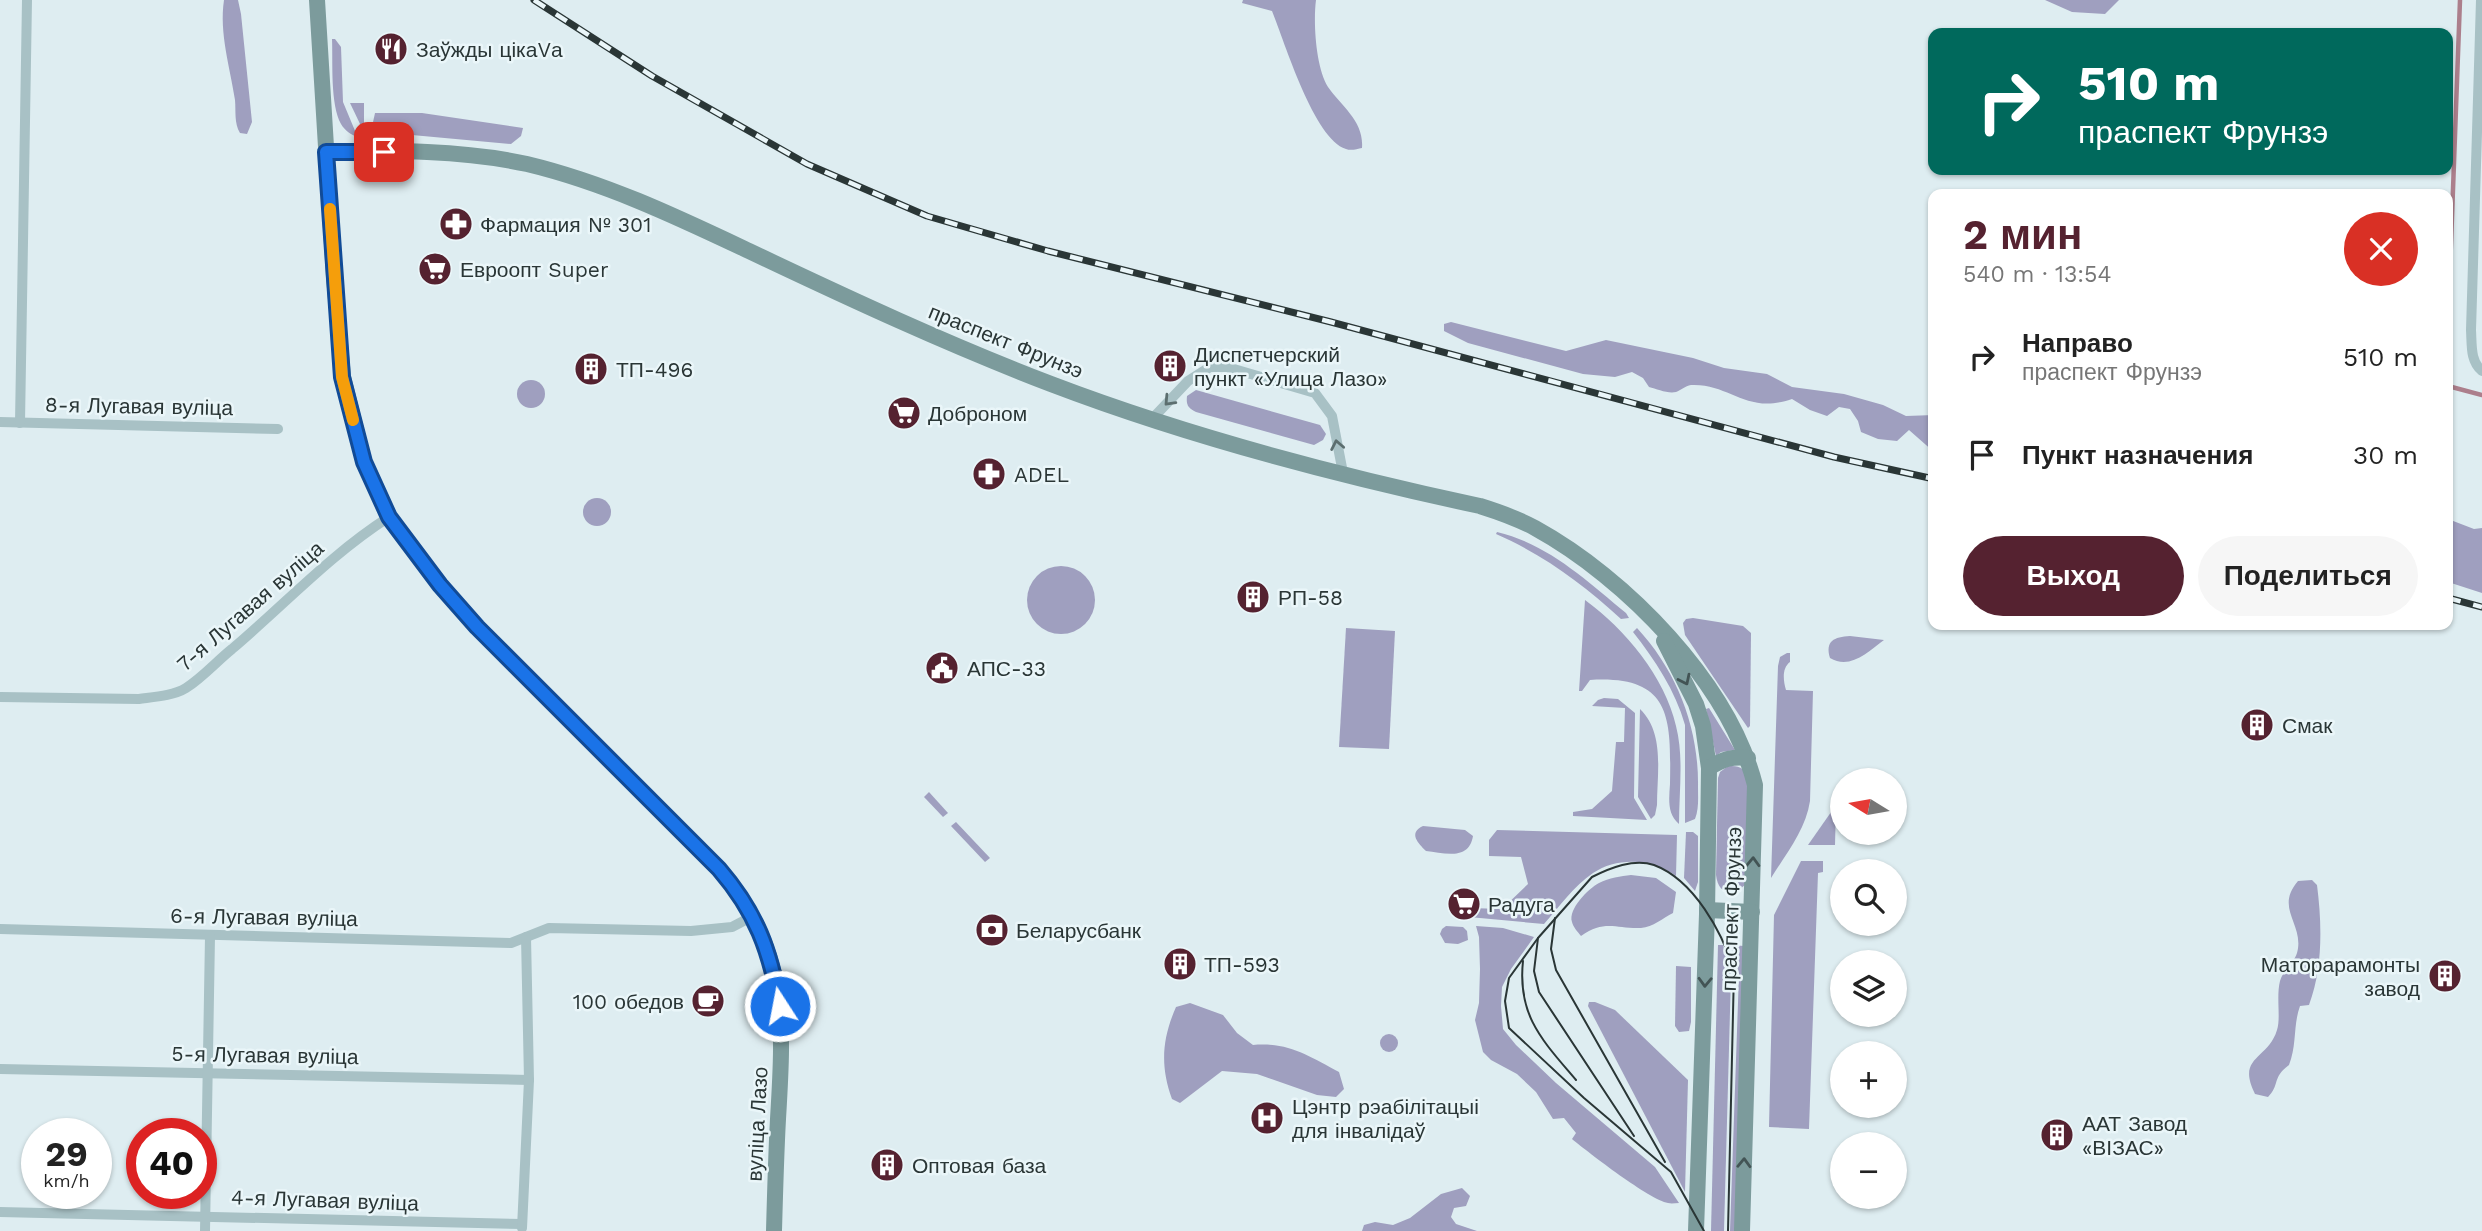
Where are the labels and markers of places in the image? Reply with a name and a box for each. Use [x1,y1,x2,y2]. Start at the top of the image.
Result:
restaurant icon: Заўжды цікаVа [372,30,410,68]
place label: Заўжды цікаVа [416,37,563,62]
pin [354,122,414,182]
pharmacy icon: Фармация № 301 [437,205,475,243]
place label: Фармация № 301 [480,212,651,237]
supermarket icon: Евроопт Super [416,250,454,288]
place label: Евроопт Super [460,257,609,282]
place label: Диспетчерский пункт «Улица Лазо» [1194,342,1387,391]
building icon: Диспетчерский пункт «Улица Лазо» [1151,347,1189,385]
building icon: ТП-496 [572,350,610,388]
place label: ТП-496 [616,357,693,382]
supermarket icon: Доброном [885,394,923,432]
place label: Доброном [928,401,1027,426]
pharmacy icon: ADEL [970,455,1008,493]
place label: ADEL [1014,462,1069,487]
building icon: РП-58 [1234,578,1272,616]
place label: РП-58 [1278,585,1343,610]
public building icon: АПС-33 [923,649,961,687]
place label: АПС-33 [967,656,1046,681]
building icon: Смак [2238,706,2276,744]
place label: Смак [2282,713,2333,738]
supermarket icon: Радуга [1445,885,1483,923]
place label: Радуга [1488,892,1555,917]
bank icon: Беларусбанк [973,911,1011,949]
place label: Беларусбанк [1016,918,1142,943]
building icon: ТП-593 [1161,945,1199,983]
place label: ТП-593 [1204,952,1280,977]
place label: Маторарамонты завод [2261,952,2420,1001]
building icon: Маторарамонты завод [2426,957,2464,995]
cafe icon: 100 обедов [689,982,727,1020]
place label: 100 обедов [573,989,684,1014]
place label: Цэнтр рэабілітацыі для інвалідаў [1292,1094,1479,1143]
hospital icon: Цэнтр рэабілітацыі для інвалідаў [1248,1099,1286,1137]
place label: ААТ Завод «ВІЗАС» [2082,1111,2187,1160]
building icon: ААТ Завод «ВІЗАС» [2038,1116,2076,1154]
building icon: Оптовая база [868,1146,906,1184]
place label: Оптовая база [912,1153,1047,1178]

